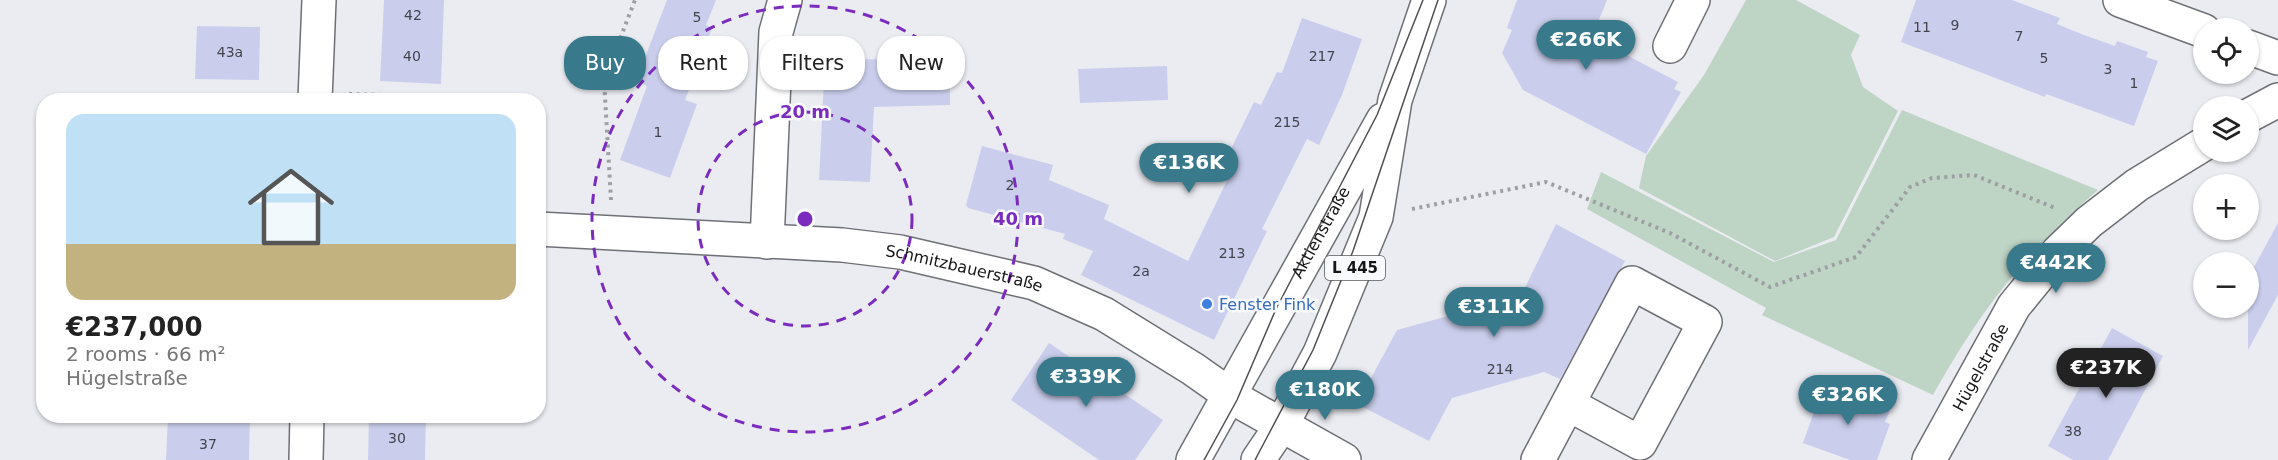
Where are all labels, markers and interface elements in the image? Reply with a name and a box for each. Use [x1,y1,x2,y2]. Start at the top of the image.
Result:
house number: 42 [404,7,422,23]
house number: 5 [693,9,701,25]
house number: 9 [1951,17,1959,33]
map controls [2193,18,2259,318]
button: locate [2193,18,2259,84]
house number: 11 [1913,19,1931,35]
pin: €266K [1544,20,1628,71]
text: €266K [1550,27,1622,51]
house number: 7 [2015,28,2023,44]
chip: Buy [564,36,646,90]
chip: Rent [658,36,748,90]
chip: Filters [760,36,865,90]
chip: New [877,36,965,90]
house number: 43a [217,44,243,60]
house number: 40 [403,48,421,64]
house number: 217 [1309,48,1335,64]
house number: 5 [2040,50,2048,66]
house number: 3 [2104,61,2112,77]
house number: 1 [2130,75,2138,91]
button: layers [2193,96,2259,162]
text: 20 m [780,101,830,122]
house number: 215 [1274,114,1300,130]
house number: 1 [654,124,662,140]
pin: €136K [1147,143,1231,194]
text: €136K [1153,150,1225,174]
icon: home [237,153,345,261]
button: + [2193,174,2259,240]
house number: 2 [1006,177,1014,193]
street label: Aktienstraße [1287,183,1353,281]
text: 40 m [993,208,1043,229]
centre of rings [795,209,815,229]
street label: Schmitzbauerstraße [884,241,1046,295]
pin: €442K [2014,243,2098,294]
house number: 213 [1219,245,1245,261]
text: €442K [2020,250,2092,274]
button: − [2193,252,2259,318]
road number: L 445 [1325,256,1385,280]
house number: 2a [1132,263,1150,279]
pin: €311K [1452,287,1536,338]
text: €311K [1458,294,1530,318]
place label: Fenster Fink [1219,295,1316,314]
marker: Fenster Fink [1200,297,1214,311]
text: €237,000 [66,312,203,342]
street label: Hügelstraße [1948,320,2012,414]
text: 2 rooms · 66 m² [66,342,226,366]
pin: €237K [2064,348,2148,399]
text: €237K [2070,355,2142,379]
pin: €339K [1044,357,1128,408]
house number: 214 [1487,361,1513,377]
text: €339K [1050,364,1122,388]
text: Hügelstraße [66,366,188,390]
pin: €180K [1283,370,1367,421]
pin: €326K [1806,375,1890,426]
text: €180K [1289,377,1361,401]
text: €326K [1812,382,1884,406]
house number: 38 [2064,423,2082,439]
house number: 30 [388,430,406,446]
house number: 37 [199,436,217,452]

